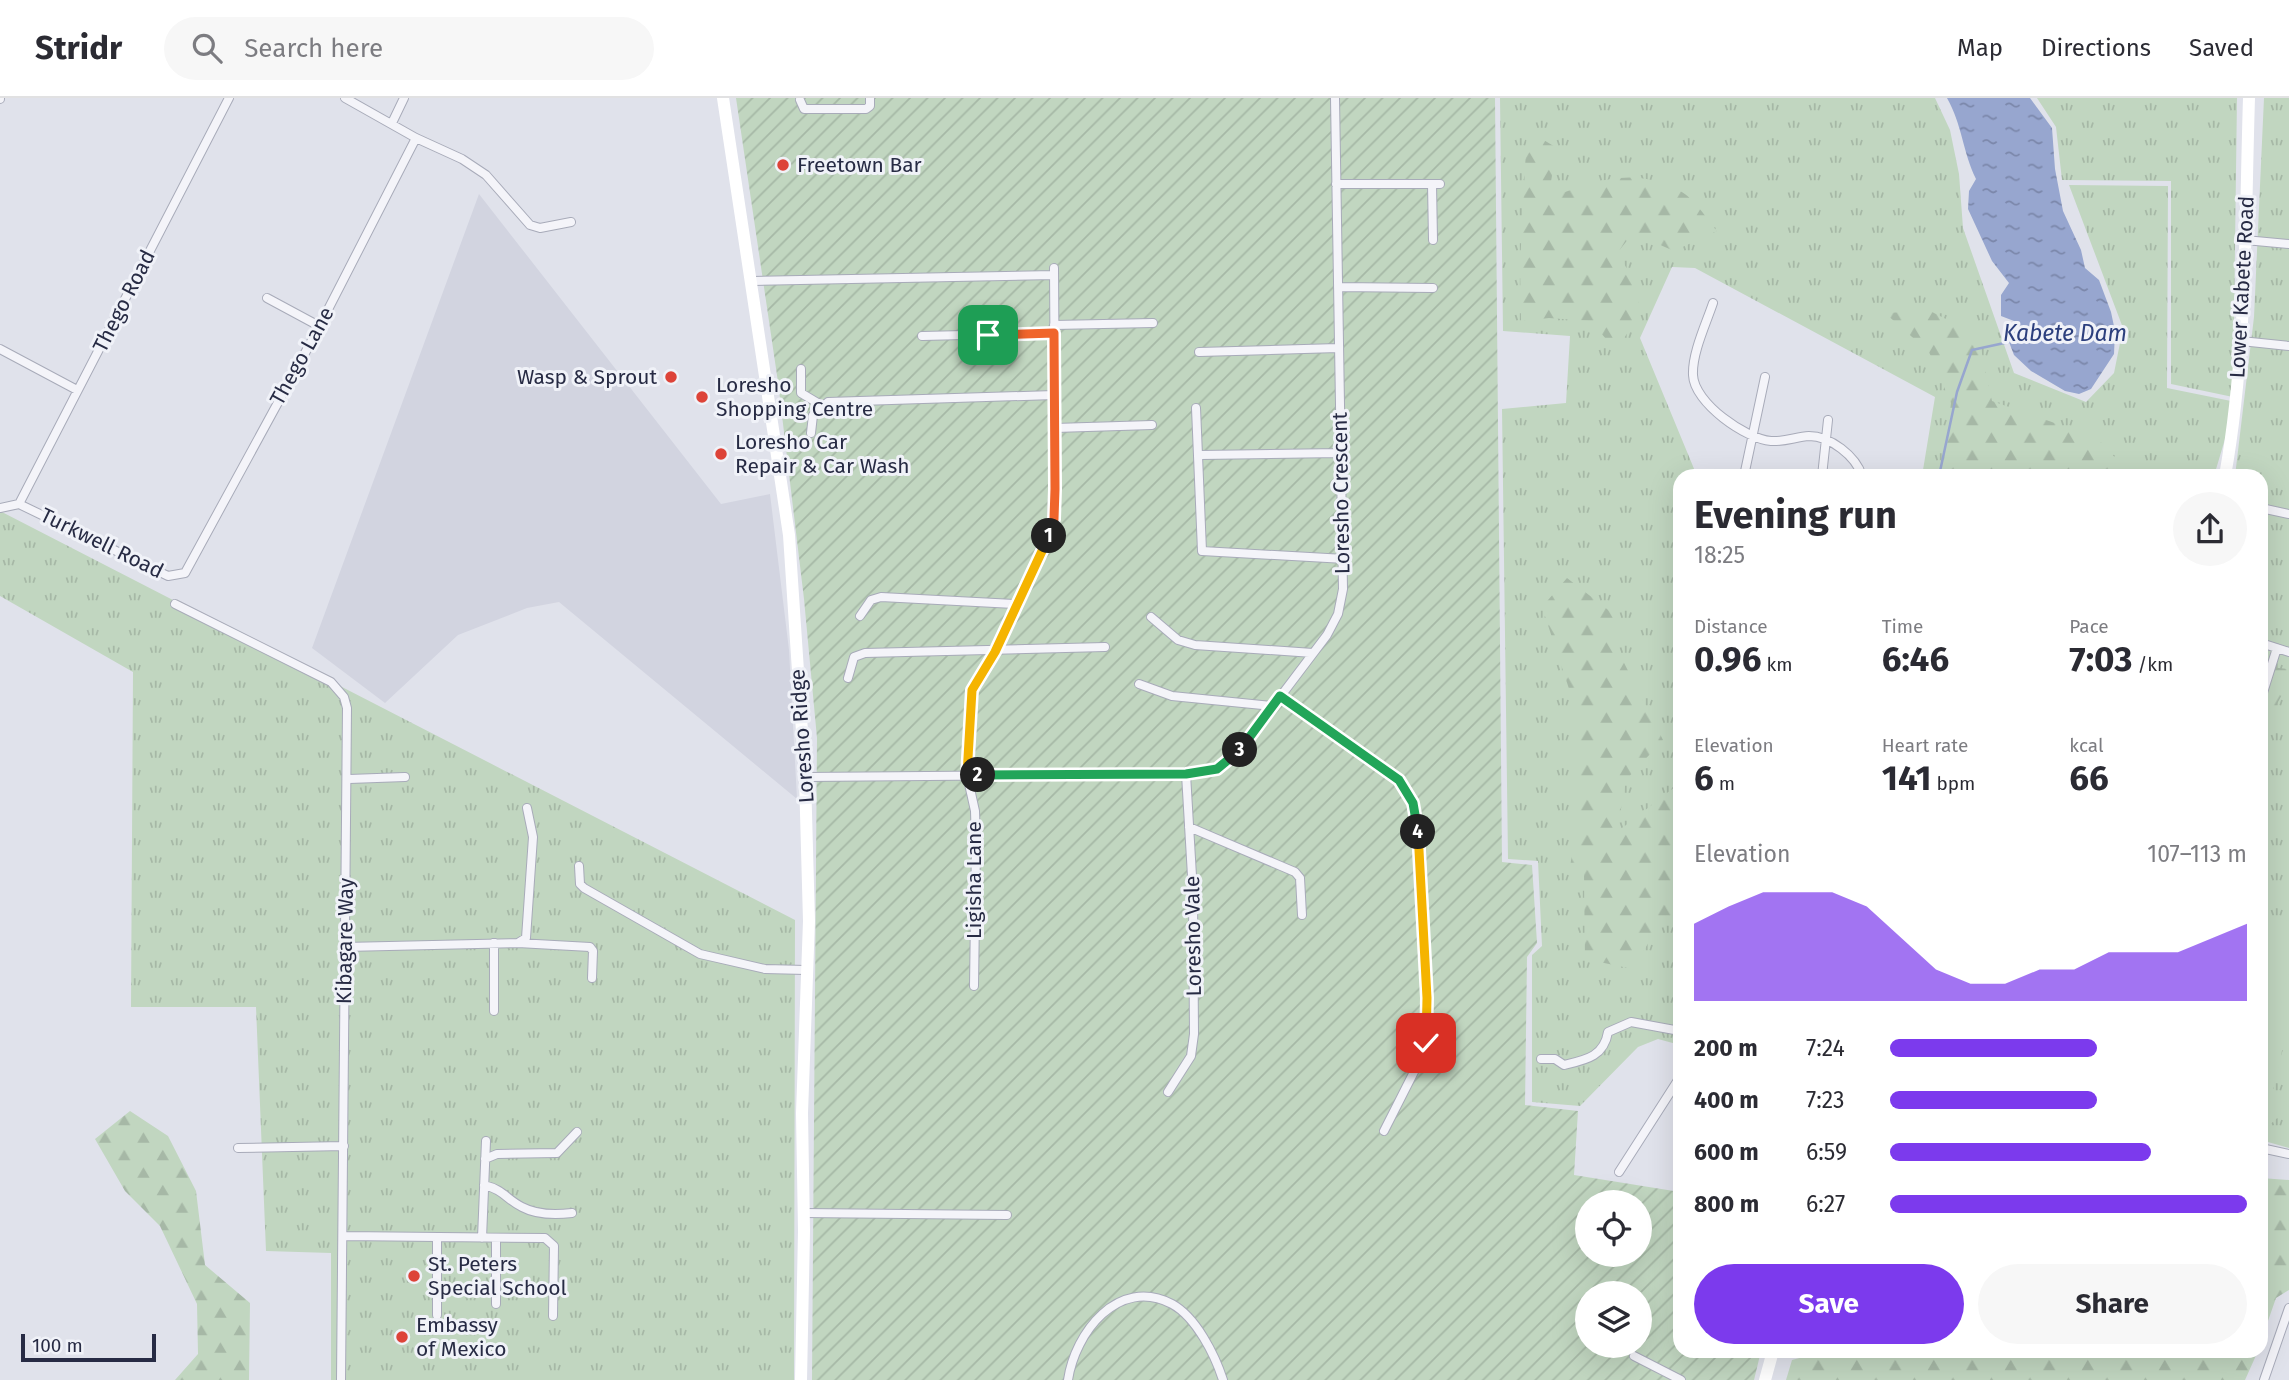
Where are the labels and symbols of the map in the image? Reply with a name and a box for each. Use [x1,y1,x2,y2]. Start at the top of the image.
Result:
place label: Freetown Bar [797,152,922,178]
marker: Freetown Bar [775,157,791,173]
street label: Lower Kabete Road [2224,195,2260,379]
street label: Thego Road [87,245,161,357]
street label: Thego Lane [264,302,340,410]
pin [958,305,1018,365]
water label: Kabete Dam [2003,319,2127,347]
place label: Wasp & Sprout [517,364,657,390]
marker: Wasp & Sprout [663,369,679,385]
place label: Loresho Shopping Centre [716,372,873,422]
marker: Loresho Shopping Centre [694,389,710,405]
street label: Loresho Crescent [1327,411,1355,574]
place label: Loresho Car Repair & Car Wash [735,429,910,479]
marker: Loresho Car Repair & Car Wash [713,446,729,462]
street label: Turkwell Road [36,502,168,584]
pin: 1 [1032,518,1066,554]
street label: Loresho Ridge [784,668,820,804]
pin: 3 [1222,732,1258,768]
pin: 2 [960,758,996,792]
pin: 4 [1400,814,1436,850]
street label: Ligisha Lane [961,821,987,939]
street label: Loresho Vale [1179,875,1207,997]
street label: Kibagare Way [331,877,359,1004]
pin [1396,1013,1456,1073]
place label: St. Peters Special School [428,1251,567,1301]
marker: St. Peters Special School [406,1268,422,1284]
place label: Embassy of Mexico [416,1312,506,1362]
marker: Embassy of Mexico [394,1329,410,1345]
scale bar [21,1331,156,1363]

